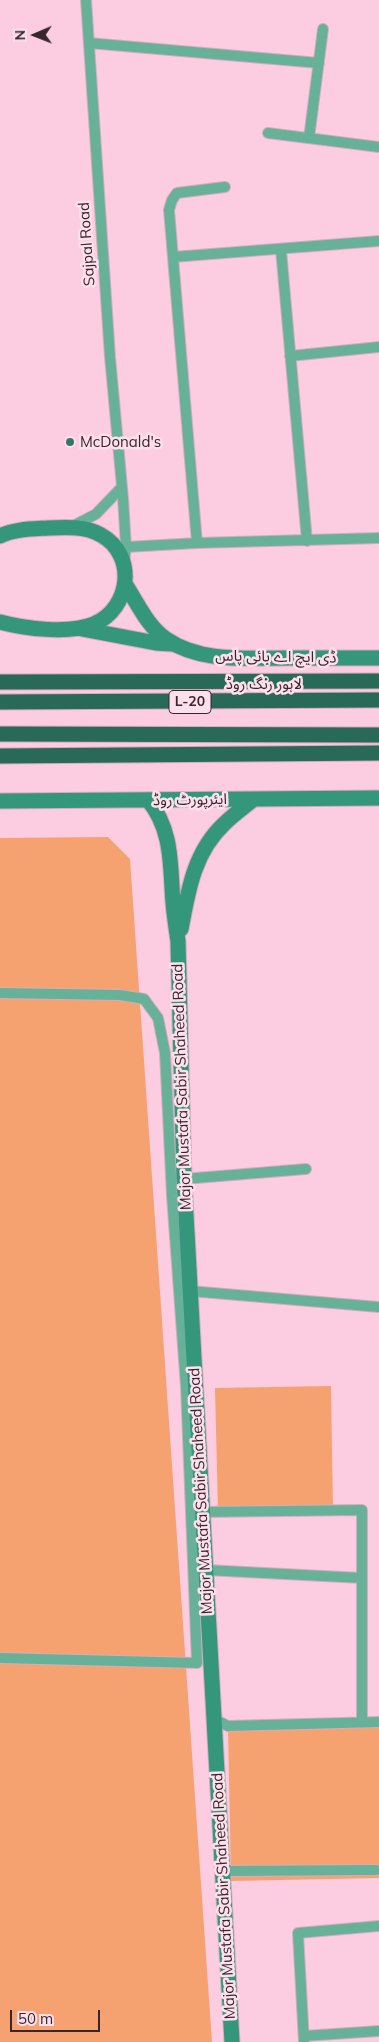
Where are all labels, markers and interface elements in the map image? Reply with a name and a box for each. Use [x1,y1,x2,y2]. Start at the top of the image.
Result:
north arrow [10,10,60,60]
text: N [11,30,29,41]
street label: Sajpal Road [75,201,99,287]
place label: McDonald's [80,433,161,451]
marker: McDonald's [64,436,76,448]
street label: ڈی ایچ اے بائی پاس [215,647,337,667]
street label: لاہور رنگ روڈ [226,675,302,693]
road number: L-20 [169,690,211,714]
street label: ایئرپورٹ روڈ [153,790,227,810]
street label: Major Mustafa Sabir Shaheed Road [169,963,195,1211]
street label: Major Mustafa Sabir Shaheed Road [186,1367,216,1615]
street label: Major Mustafa Sabir Shaheed Road [209,1772,239,2020]
scale bar [12,2000,102,2032]
text: 50 m [18,2009,53,2028]

